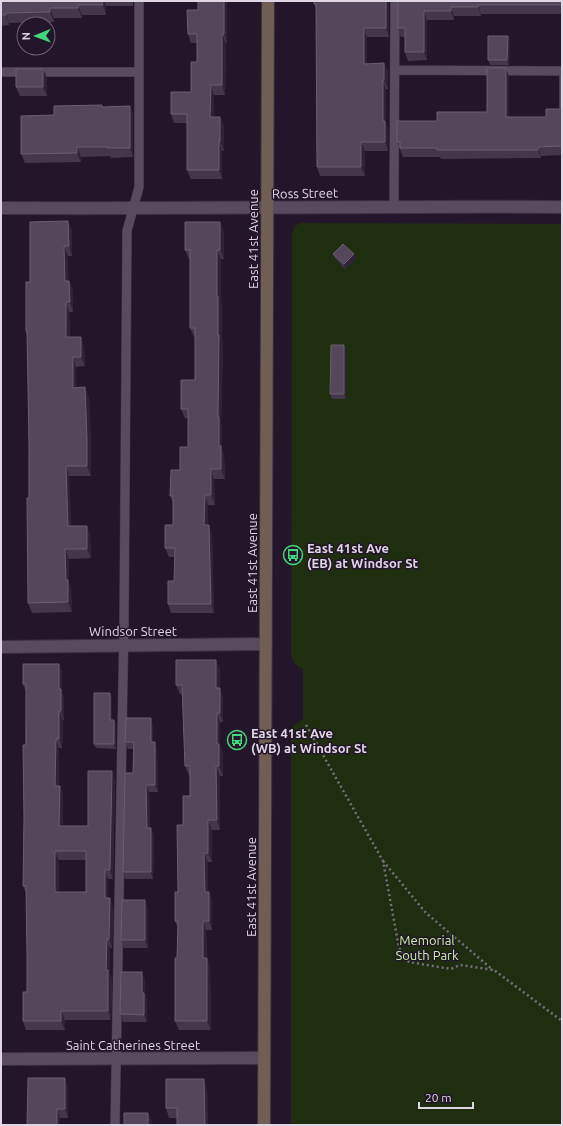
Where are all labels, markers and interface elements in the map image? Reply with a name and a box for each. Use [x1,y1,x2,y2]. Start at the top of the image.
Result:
north arrow [16,16,56,56]
text: N [20,32,32,40]
street label: Ross Street [272,185,338,201]
street label: East 41st Avenue [246,189,260,289]
street label: East 41st Avenue [245,513,259,613]
place label: East 41st Ave (EB) at Windsor St [307,541,419,571]
bus stop icon: East 41st Ave (EB) at Windsor St [282,544,304,566]
street label: Windsor Street [89,624,177,638]
place label: East 41st Ave (WB) at Windsor St [251,726,367,756]
bus stop icon: East 41st Ave (WB) at Windsor St [226,729,248,751]
street label: East 41st Avenue [244,837,258,937]
park label: Memorial South Park [395,933,459,962]
street label: Saint Catherines Street [66,1038,200,1052]
scale bar [419,1084,473,1110]
text: 20 m [425,1091,452,1104]

